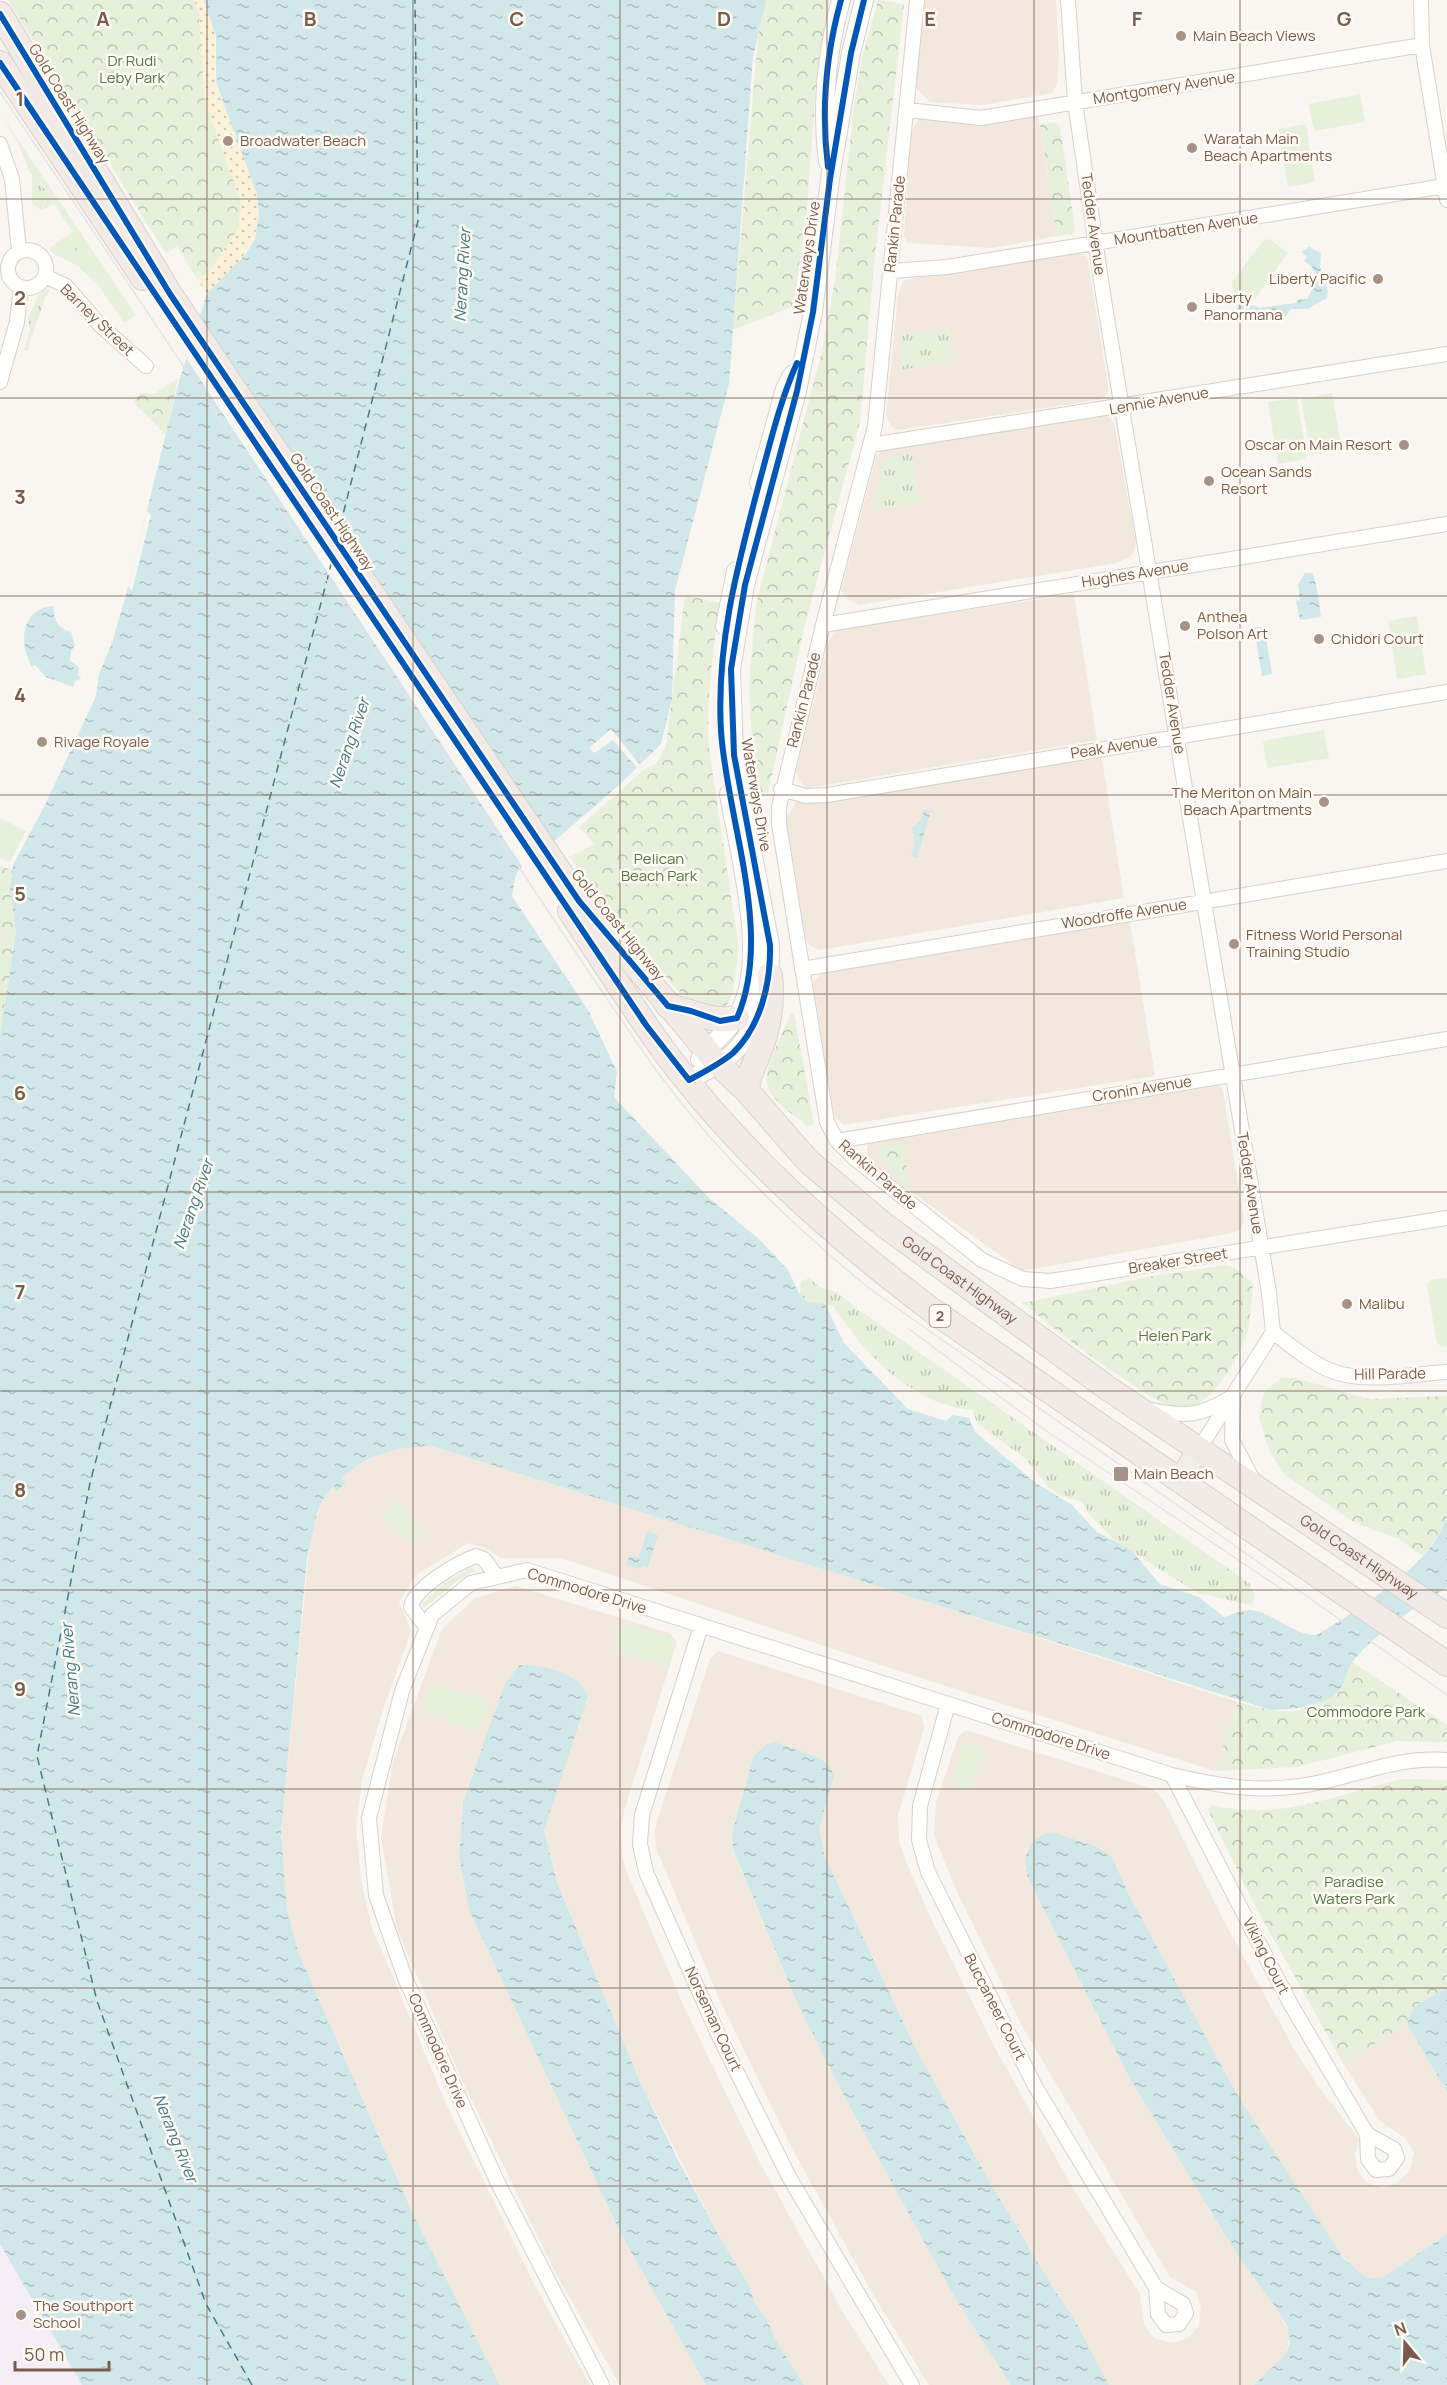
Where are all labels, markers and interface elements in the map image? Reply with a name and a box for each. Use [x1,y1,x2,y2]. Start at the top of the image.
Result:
text: A [96,5,110,32]
text: B [304,5,317,32]
text: C [510,5,524,32]
text: D [717,5,731,32]
text: E [924,5,936,32]
text: F [1132,5,1143,32]
text: G [1337,5,1352,32]
place label: Main Beach Views [1193,25,1316,46]
marker: Main Beach Views [1174,29,1188,43]
street label: Gold Coast Highway [24,40,115,168]
park label: Dr Rudi Leby Park [99,50,165,88]
street label: Montgomery Avenue [1092,66,1236,109]
text: 1 [16,85,24,112]
place label: Waratah Main Beach Apartments [1204,128,1333,166]
place label: Broadwater Beach [240,130,366,151]
marker: Broadwater Beach [221,134,235,148]
marker: Waratah Main Beach Apartments [1185,141,1199,155]
street label: Tedder Avenue [1076,172,1111,277]
street label: Rankin Parade [879,174,910,274]
street label: Waterways Drive [788,200,825,316]
street label: Mountbatten Avenue [1112,207,1260,250]
water label: Nerang River [449,225,476,322]
place label: Liberty Pacific [1269,268,1366,289]
marker: Liberty Pacific [1371,272,1385,286]
street label: Barney Street [56,279,139,360]
text: 2 [14,284,26,311]
place label: Liberty Panormana [1204,287,1282,325]
marker: Liberty Panormana [1185,300,1199,314]
street label: Lennie Avenue [1108,381,1211,420]
place label: Oscar on Main Resort [1245,434,1392,455]
marker: Oscar on Main Resort [1397,438,1411,452]
street label: Gold Coast Highway [285,449,380,575]
place label: Ocean Sands Resort [1221,461,1312,499]
marker: Ocean Sands Resort [1202,474,1216,488]
text: 3 [14,483,26,510]
street label: Hughes Avenue [1080,555,1190,592]
place label: Anthea Polson Art [1197,606,1268,644]
marker: Anthea Polson Art [1178,619,1192,633]
place label: Chidori Court [1331,628,1424,649]
marker: Chidori Court [1312,632,1326,646]
street label: Rankin Parade [782,650,826,750]
street label: Tedder Avenue [1154,650,1191,756]
text: 4 [14,681,26,708]
water label: Nerang River [323,693,375,791]
street label: Peak Avenue [1069,729,1159,764]
place label: Rivage Royale [54,731,150,752]
marker: Rivage Royale [35,735,49,749]
street label: Waterways Drive [736,737,777,853]
place label: The Meriton on Main Beach Apartments [1171,782,1312,820]
marker: The Meriton on Main Beach Apartments [1317,795,1331,809]
park label: Pelican Beach Park [621,848,698,886]
street label: Gold Coast Highway [567,864,670,985]
text: 5 [14,880,26,907]
street label: Woodroffe Avenue [1060,893,1188,934]
place label: Fitness World Personal Training Studio [1246,924,1403,962]
marker: Fitness World Personal Training Studio [1227,937,1241,951]
street label: Cronin Avenue [1091,1070,1193,1107]
text: 6 [14,1079,26,1106]
street label: Tedder Avenue [1232,1130,1269,1236]
street label: Rankin Parade [835,1135,922,1215]
water label: Nerang River [167,1154,219,1252]
street label: Gold Coast Highway [898,1231,1022,1329]
street label: Breaker Street [1127,1242,1229,1279]
text: 7 [15,1278,25,1305]
place label: Malibu [1359,1293,1405,1314]
marker: Malibu [1340,1297,1354,1311]
road number: 2 [930,1305,950,1327]
park label: Helen Park [1139,1325,1212,1346]
street label: Hill Parade [1354,1362,1426,1385]
place label: Main Beach [1134,1463,1214,1484]
marker: Main Beach [1112,1465,1130,1483]
text: 8 [14,1476,26,1503]
street label: Gold Coast Highway [1296,1509,1423,1604]
street label: Commodore Drive [525,1562,650,1619]
water label: Nerang River [55,1620,85,1718]
text: 9 [14,1675,26,1702]
park label: Commodore Park [1307,1701,1426,1722]
street label: Commodore Drive [989,1706,1113,1765]
park label: Paradise Waters Park [1313,1871,1396,1909]
street label: Viking Court [1238,1914,1295,1998]
street label: Buccaneer Court [959,1950,1031,2064]
street label: Norseman Court [680,1963,747,2075]
street label: Commodore Drive [404,1990,473,2112]
water label: Nerang River [148,2090,205,2188]
place label: The Southport School [33,2295,134,2333]
marker: The Southport School [14,2308,28,2322]
north arrow [1375,2313,1435,2373]
text: N [1391,2317,1409,2341]
scale bar [15,2334,110,2372]
text: 50 m [24,2342,64,2366]

